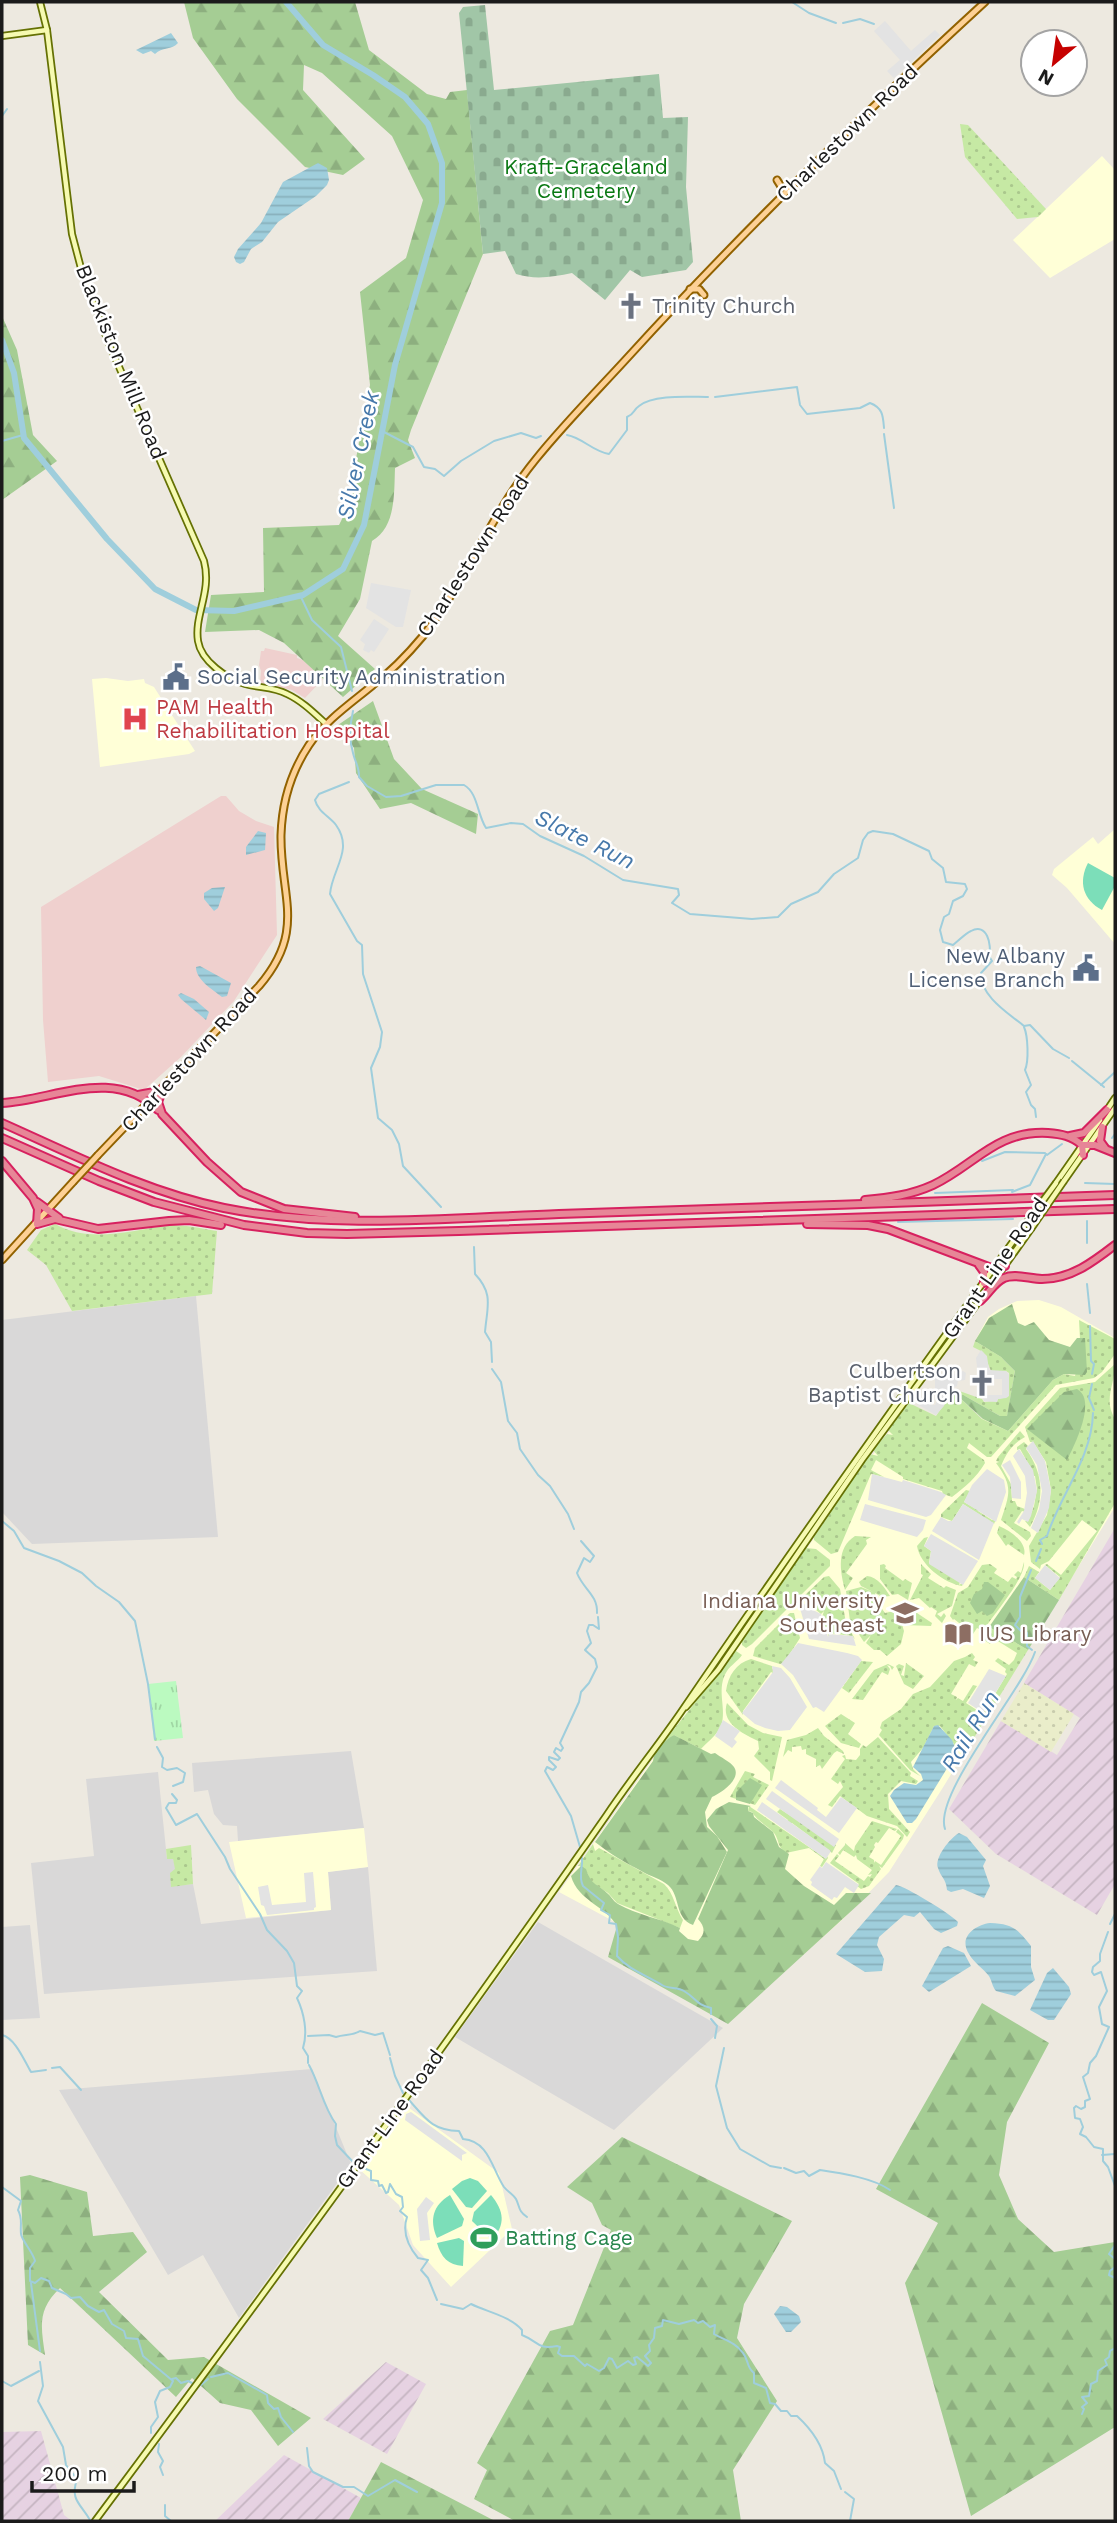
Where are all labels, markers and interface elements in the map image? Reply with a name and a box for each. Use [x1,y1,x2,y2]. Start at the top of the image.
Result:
north arrow [1019,28,1089,98]
street label: Charlestown Road [771,59,923,207]
text: N [1034,64,1058,91]
park label: Kraft-Graceland Cemetery [504,154,668,203]
street label: Blackiston Mill Road [71,261,172,463]
church icon: Trinity Church [616,291,646,321]
place label: Trinity Church [652,293,796,318]
water label: Silver Creek [332,387,386,522]
street label: Charlestown Road [411,470,534,641]
public building icon: Social Security Administration [161,662,191,692]
place label: Social Security Administration [197,664,506,689]
place label: PAM Health Rehabilitation Hospital [156,694,390,743]
hospital icon: PAM Health Rehabilitation Hospital [120,704,150,734]
water label: Slate Run [530,804,639,875]
place label: New Albany License Branch [908,943,1065,992]
public building icon: New Albany License Branch [1071,953,1101,983]
street label: Charlestown Road [116,983,262,1137]
street label: Grant Line Road [937,1193,1052,1343]
place label: Culbertson Baptist Church [808,1358,961,1407]
church icon: Culbertson Baptist Church [967,1368,997,1398]
place label: Indiana University Southeast [702,1588,884,1637]
school or university icon: Indiana University Southeast [890,1598,920,1628]
library icon: IUS Library [943,1619,973,1649]
place label: IUS Library [979,1621,1092,1646]
water label: Rail Run [936,1686,1005,1777]
street label: Grant Line Road [331,2044,448,2193]
sports icon: Batting Cage [469,2223,499,2253]
place label: Batting Cage [505,2225,633,2250]
scale bar [32,2450,133,2494]
text: 200 m [42,2461,108,2486]

